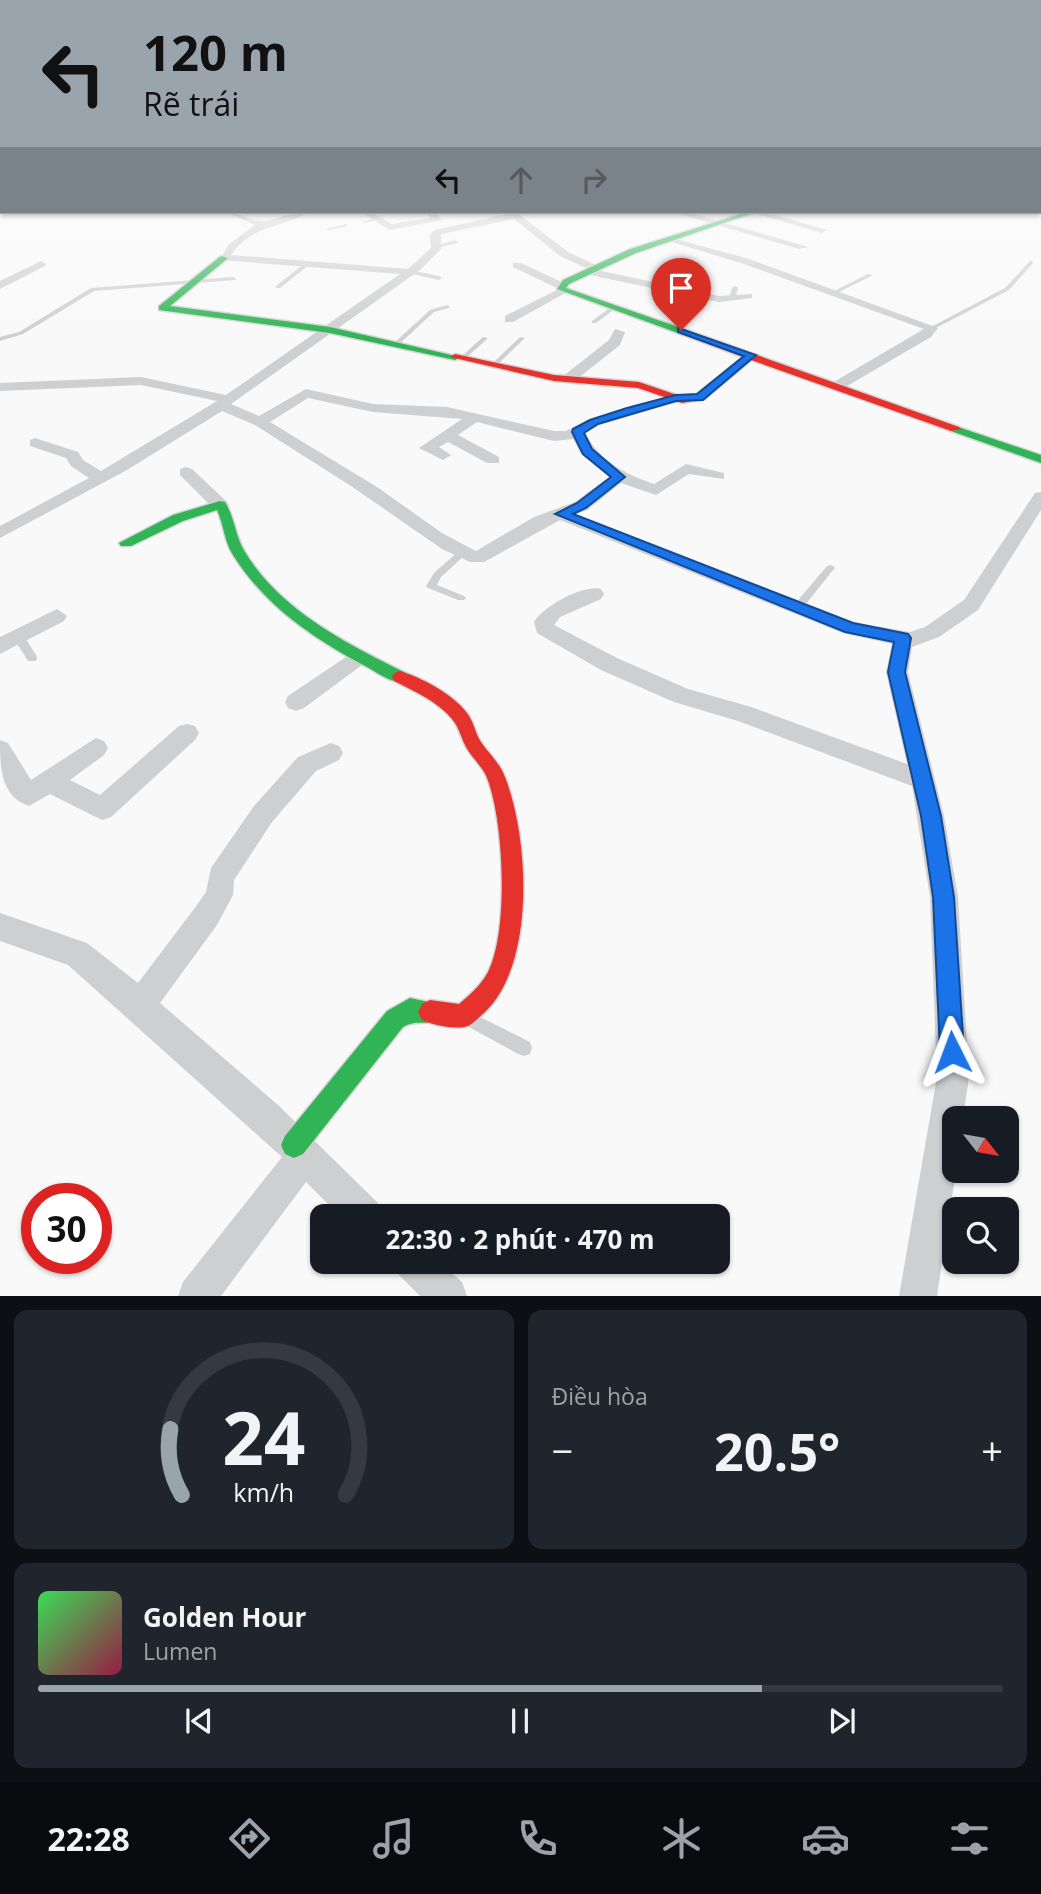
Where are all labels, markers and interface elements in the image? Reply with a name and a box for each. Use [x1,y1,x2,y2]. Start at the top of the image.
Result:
text: 120 m [143,19,288,85]
icon: left [28,28,119,119]
text: Rẽ trái [143,82,239,125]
icon: left [429,161,467,199]
icon: ahead [502,161,540,199]
icon: right [575,161,613,199]
pin [651,258,711,330]
icon: arrive [662,269,700,307]
position arrow [915,1015,989,1089]
north arrow [942,1106,1018,1183]
map controls [942,1106,1019,1274]
speed limit sign: 30 [21,1183,112,1274]
button: search [942,1197,1019,1274]
text: 22:30 · 2 phút · 470 m [385,1221,655,1257]
text: Điều hòa [552,1380,648,1412]
text: 24 [222,1388,305,1487]
text: 20.5° [714,1415,840,1486]
text: − [552,1424,573,1476]
text: + [981,1424,1003,1476]
text: km/h [233,1475,294,1509]
text: Golden Hour [143,1599,306,1635]
text: Lumen [143,1635,217,1667]
icon: previous [180,1702,218,1740]
icon: pause [501,1702,539,1740]
icon: next [823,1702,861,1740]
icon: directions [225,1814,274,1863]
icon: music [369,1814,418,1863]
icon: phone [513,1814,562,1863]
icon: climate [657,1814,706,1863]
icon: car [801,1814,850,1863]
icon: filters [945,1814,994,1863]
text: 22:28 [47,1817,130,1860]

